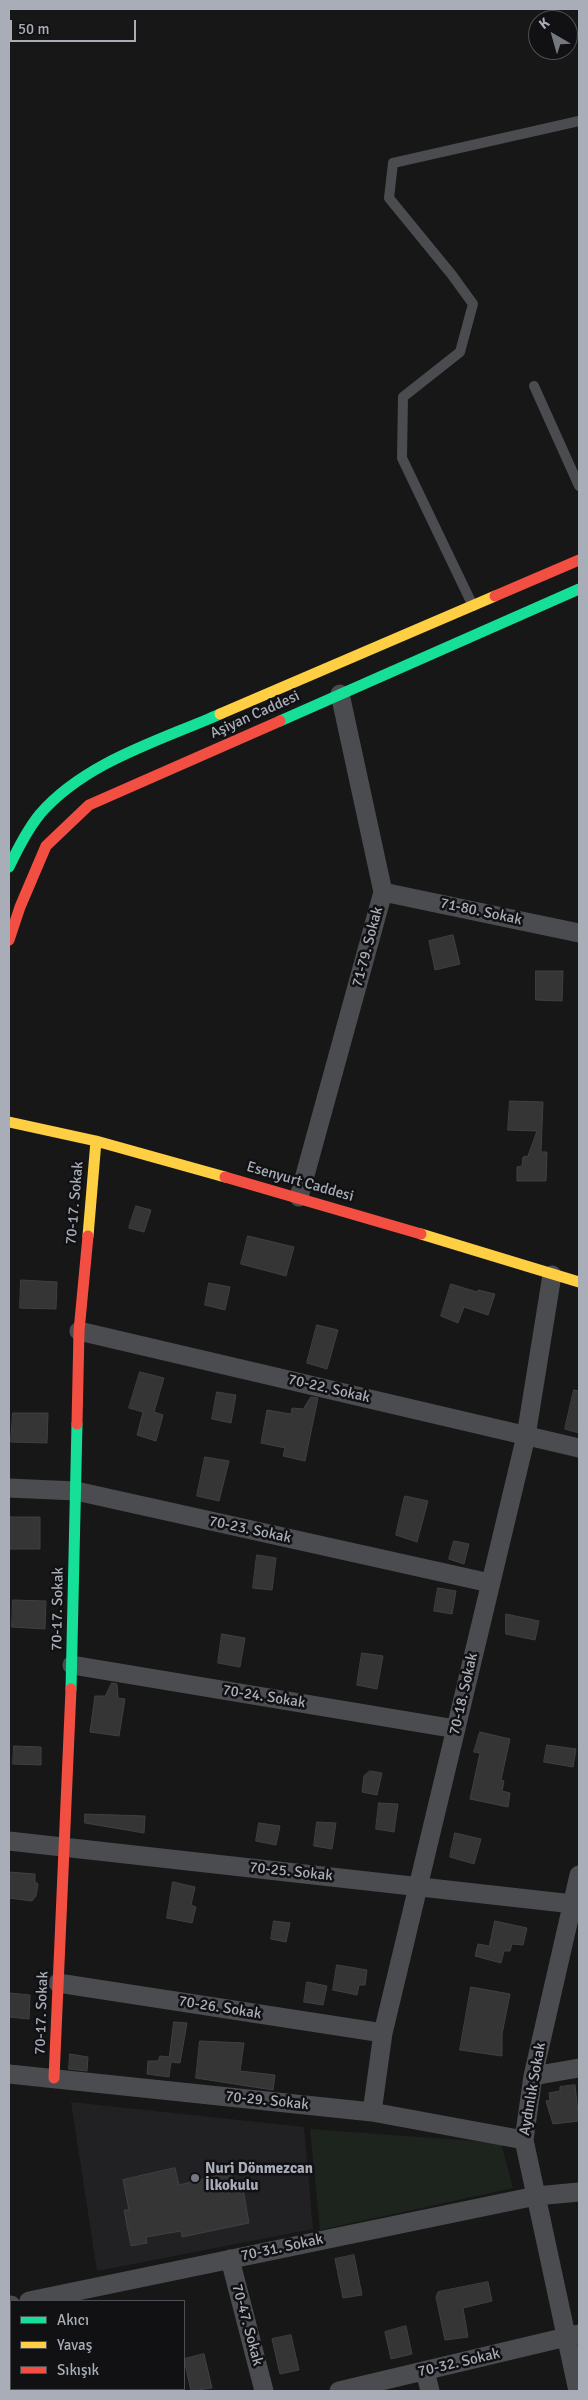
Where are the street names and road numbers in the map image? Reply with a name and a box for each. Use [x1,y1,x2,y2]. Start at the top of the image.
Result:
street label: Aşiyan Caddesi [207,687,303,743]
street label: 71-80. Sokak [438,895,524,929]
street label: 71-79. Sokak [349,905,387,989]
street label: Esenyurt Caddesi [244,1158,356,1206]
street label: 70-17. Sokak [62,1161,88,1245]
street label: 70-22. Sokak [286,1371,372,1407]
street label: 70-23. Sokak [207,1512,293,1548]
street label: 70-17. Sokak [48,1567,68,1651]
street label: 70-18. Sokak [446,1651,482,1737]
street label: 70-24. Sokak [221,1682,307,1712]
street label: 70-25. Sokak [248,1859,334,1885]
street label: 70-17. Sokak [32,1971,52,2055]
street label: 70-26. Sokak [177,1993,263,2023]
street label: Aydınlık Sokak [516,2041,550,2137]
street label: 70-29. Sokak [224,2088,310,2114]
street label: 70-31. Sokak [239,2230,325,2266]
street label: 70-47. Sokak [227,2282,267,2368]
street label: 70-32. Sokak [416,2345,502,2381]

